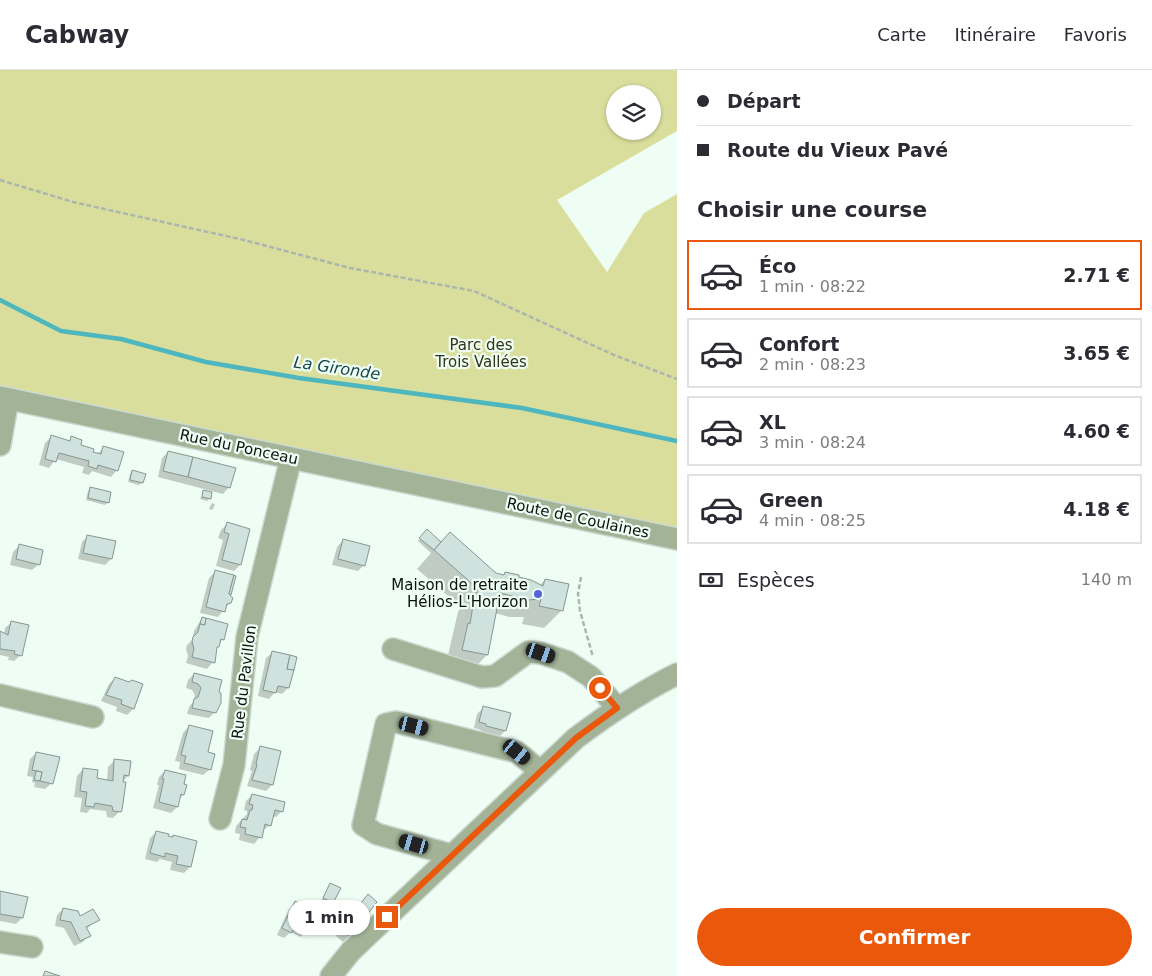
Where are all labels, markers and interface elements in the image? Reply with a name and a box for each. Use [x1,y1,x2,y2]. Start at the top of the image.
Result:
text: Cabway [25,21,129,49]
text: Carte [877,24,926,45]
text: Itinéraire [954,24,1036,45]
text: Favoris [1064,24,1127,45]
map controls [606,85,661,140]
button: layers [606,85,661,140]
text: Départ [727,90,801,112]
text: Route du Vieux Pavé [727,139,948,161]
text: Choisir une course [697,197,927,222]
icon: car [699,253,744,298]
text: Éco [759,255,796,277]
text: 2.71 € [1063,264,1130,286]
text: 1 min · 08:22 [759,277,866,296]
icon: car [699,331,744,376]
text: Confort [759,333,839,355]
park label: Parc des Trois Vallées [434,336,527,371]
text: 3.65 € [1063,342,1130,364]
water label: La Gironde [293,353,382,383]
text: 2 min · 08:23 [759,355,866,374]
icon: car [699,409,744,454]
text: XL [759,411,786,433]
text: 4.60 € [1063,420,1130,442]
street label: Rue du Ponceau [178,426,300,468]
text: 3 min · 08:24 [759,433,866,452]
icon: car [699,487,744,532]
text: Green [759,489,823,511]
street label: Route de Coulaines [505,494,651,542]
text: 4.18 € [1063,498,1130,520]
text: 4 min · 08:25 [759,511,866,530]
icon: cash [697,566,725,594]
text: Espèces [737,569,815,591]
text: 140 m [1081,570,1132,589]
place label: Maison de retraite Hélios-L'Horizon [391,576,528,611]
marker: Maison de retraite Hélios-L'Horizon [532,588,544,600]
street label: Rue du Pavillon [228,624,260,740]
car [524,641,557,665]
route start [589,677,611,699]
car [397,715,430,737]
car [500,737,533,767]
car [397,833,430,855]
callout: 1 min [287,900,370,934]
route end [376,906,398,928]
text: 1 min [304,908,354,927]
button: Confirmer [697,908,1132,966]

